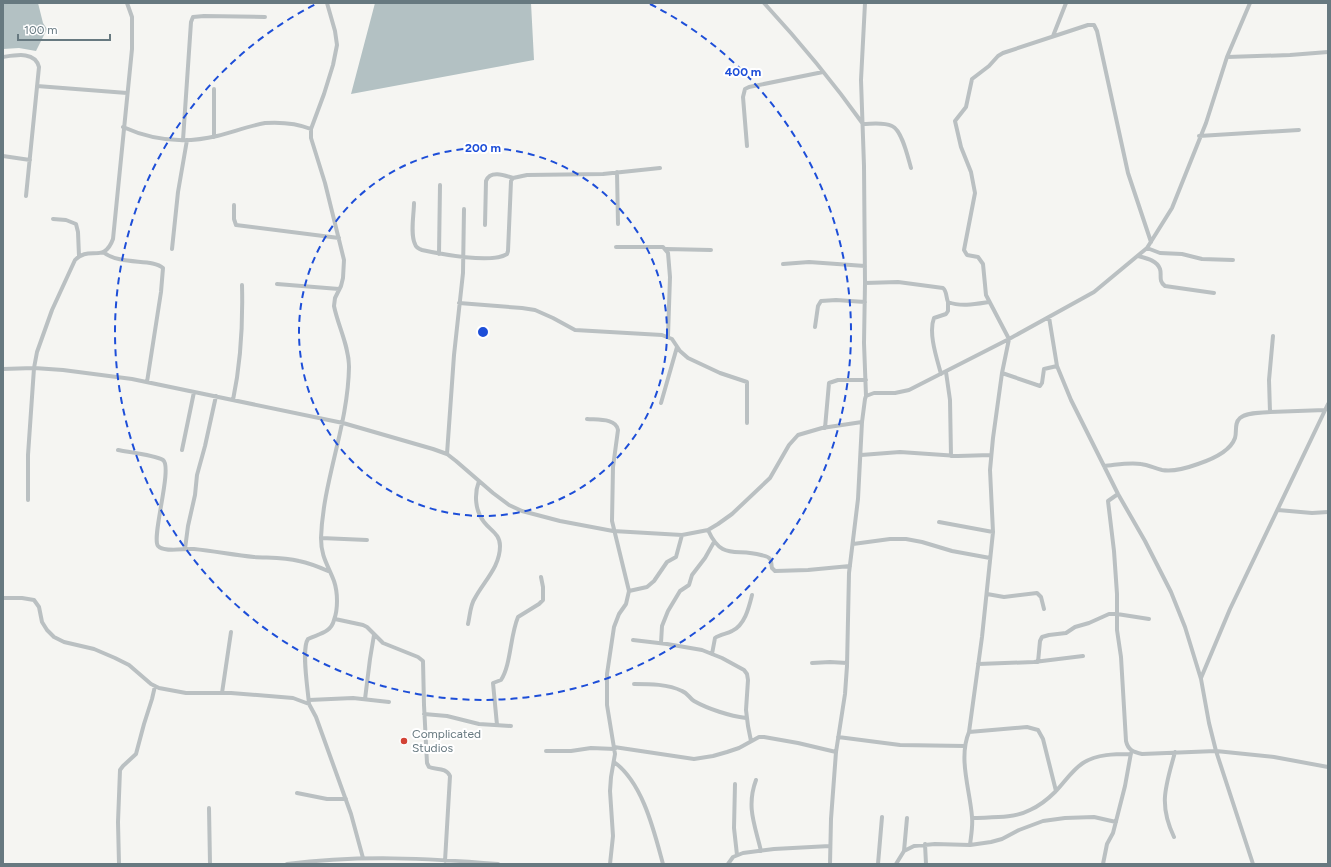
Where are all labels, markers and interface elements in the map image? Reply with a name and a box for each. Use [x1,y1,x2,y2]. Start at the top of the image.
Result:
scale bar [18,16,110,42]
text: 100 m [24,23,58,37]
text: 400 m [725,65,761,79]
text: 200 m [465,141,501,155]
centre of rings [476,325,490,339]
place label: Complicated Studios [412,727,481,755]
marker: Complicated Studios [399,736,409,746]

